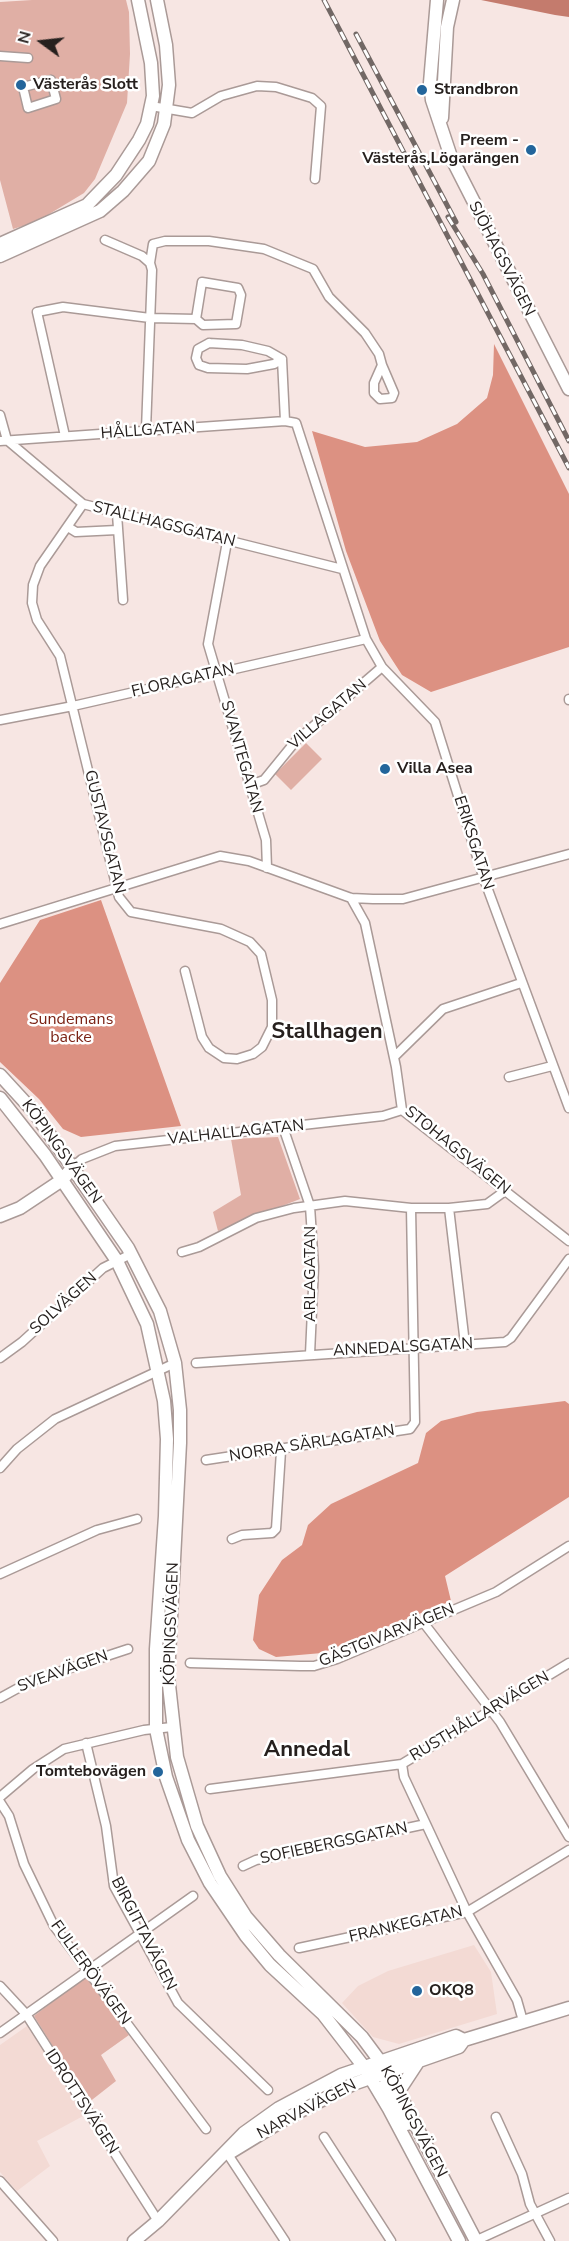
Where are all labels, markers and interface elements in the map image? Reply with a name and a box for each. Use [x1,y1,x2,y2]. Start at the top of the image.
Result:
north arrow [12,12,72,72]
text: N [12,29,37,46]
place label: Västerås Slott [33,75,138,95]
marker: Västerås Slott [14,78,28,92]
place label: Strandbron [434,80,518,100]
marker: Strandbron [415,83,429,97]
place label: Preem - Västerås,Lögarängen [362,131,519,169]
marker: Preem - Västerås,Lögarängen [524,143,538,157]
street label: SJÖHAGSVÄGEN [464,198,538,320]
street label: HÅLLGATAN [100,418,196,444]
street label: STALLHAGSGATAN [91,498,237,552]
street label: FLORAGATAN [130,660,236,702]
street label: VILLAGATAN [285,676,371,754]
street label: SVANTEGATAN [216,699,266,815]
place label: Villa Asea [397,759,473,779]
marker: Villa Asea [378,762,392,776]
street label: GUSTAVSGATAN [79,768,129,896]
street label: ERIKSGATAN [449,794,497,892]
park label: Sundemans backe [29,1010,113,1048]
district label: Stallhagen [271,1020,383,1046]
street label: KÖPINGSVÄGEN [17,1096,105,1208]
street label: STOHAGSVÄGEN [400,1103,514,1199]
street label: VALHALLAGATAN [167,1116,305,1150]
street label: ARLAGATAN [301,1226,321,1322]
street label: SOLVÄGEN [26,1269,102,1339]
street label: ANNEDALSGATAN [332,1335,474,1361]
street label: NORRA SÄRLAGATAN [228,1421,396,1467]
street label: KÖPINGSVÄGEN [160,1562,184,1686]
street label: GÄSTGIVARVÄGEN [317,1600,457,1672]
street label: SVEAVÄGEN [15,1647,111,1697]
street label: RUSTHÅLLARVÄGEN [407,1668,553,1766]
district label: Annedal [264,1738,350,1764]
place label: Tomtebovägen [36,1762,146,1782]
marker: Tomtebovägen [151,1765,165,1779]
street label: SOFIEBERGSGATAN [258,1819,410,1869]
street label: BIRGITTAVÄGEN [106,1874,180,1994]
street label: FRANKEGATAN [347,1903,465,1947]
street label: FULLERÖVÄGEN [46,1917,134,2029]
place label: OKQ8 [429,1981,474,2001]
marker: OKQ8 [410,1984,424,1998]
street label: IDROTTSVÄGEN [40,2046,122,2158]
street label: KÖPINGSVÄGEN [376,2063,450,2181]
street label: NARVAVÄGEN [254,2076,360,2144]

